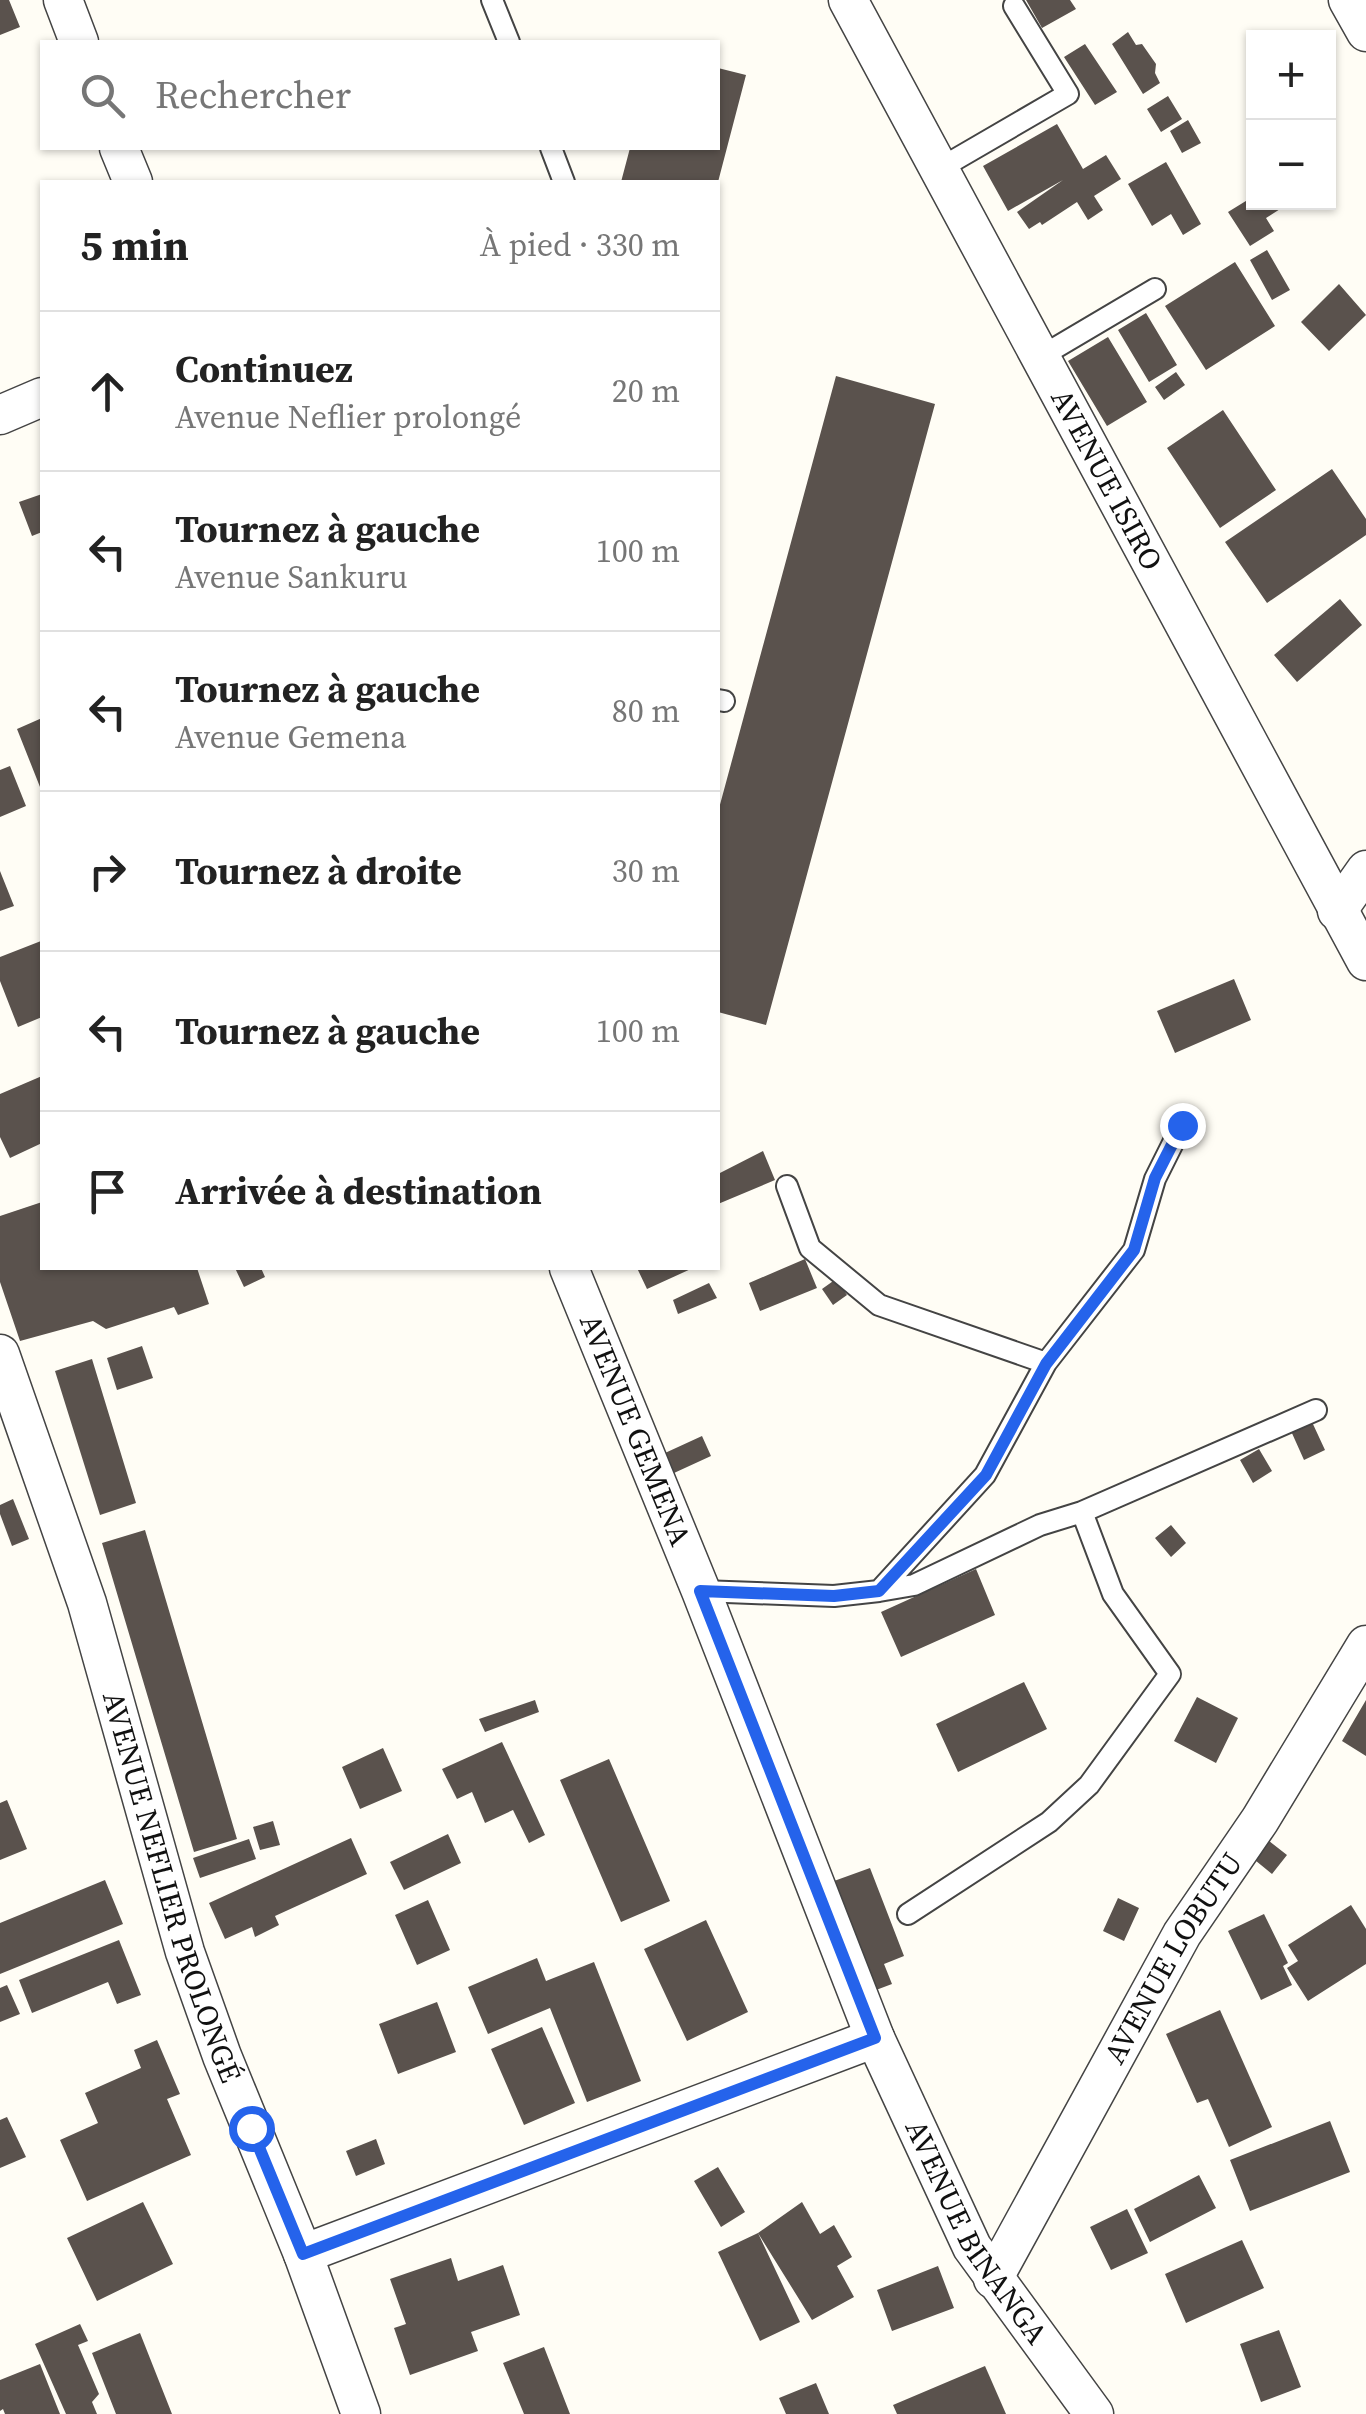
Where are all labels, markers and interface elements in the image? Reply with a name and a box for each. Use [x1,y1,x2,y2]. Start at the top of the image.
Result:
map controls [1246,30,1336,210]
button: + [1246,30,1336,120]
search box [40,40,720,150]
icon: search [75,68,130,123]
text: Rechercher [155,69,351,121]
button: − [1246,120,1336,210]
text: 5 min [80,216,189,274]
text: À pied · 330 m [480,223,680,267]
text: Continuez [175,343,353,395]
icon: ahead [80,364,135,419]
text: 20 m [612,369,680,413]
street label: AVENUE ISIRO [1041,382,1173,577]
text: Avenue Neflier prolongé [175,395,521,439]
text: Tournez à gauche [175,503,480,555]
icon: left [80,524,135,579]
text: 100 m [596,529,680,573]
text: Avenue Sankuru [175,555,408,599]
text: Tournez à gauche [175,663,480,715]
icon: left [80,684,135,739]
text: 80 m [612,689,680,733]
text: Avenue Gemena [175,715,407,759]
icon: right [80,844,135,899]
text: Tournez à droite [175,845,462,897]
text: 30 m [612,849,680,893]
icon: left [80,1004,135,1059]
text: Tournez à gauche [175,1005,480,1057]
text: 100 m [596,1009,680,1053]
route end [1160,1103,1206,1149]
icon: arrive [80,1164,135,1219]
text: Arrivée à destination [175,1165,542,1217]
street label: AVENUE GEMENA [570,1308,701,1552]
street label: AVENUE NEFLIER PROLONGÉ [93,1687,252,2089]
street label: AVENUE LOBUTU [1094,1844,1252,2071]
route start [229,2106,275,2152]
street label: AVENUE BINANGA [896,2113,1057,2353]

